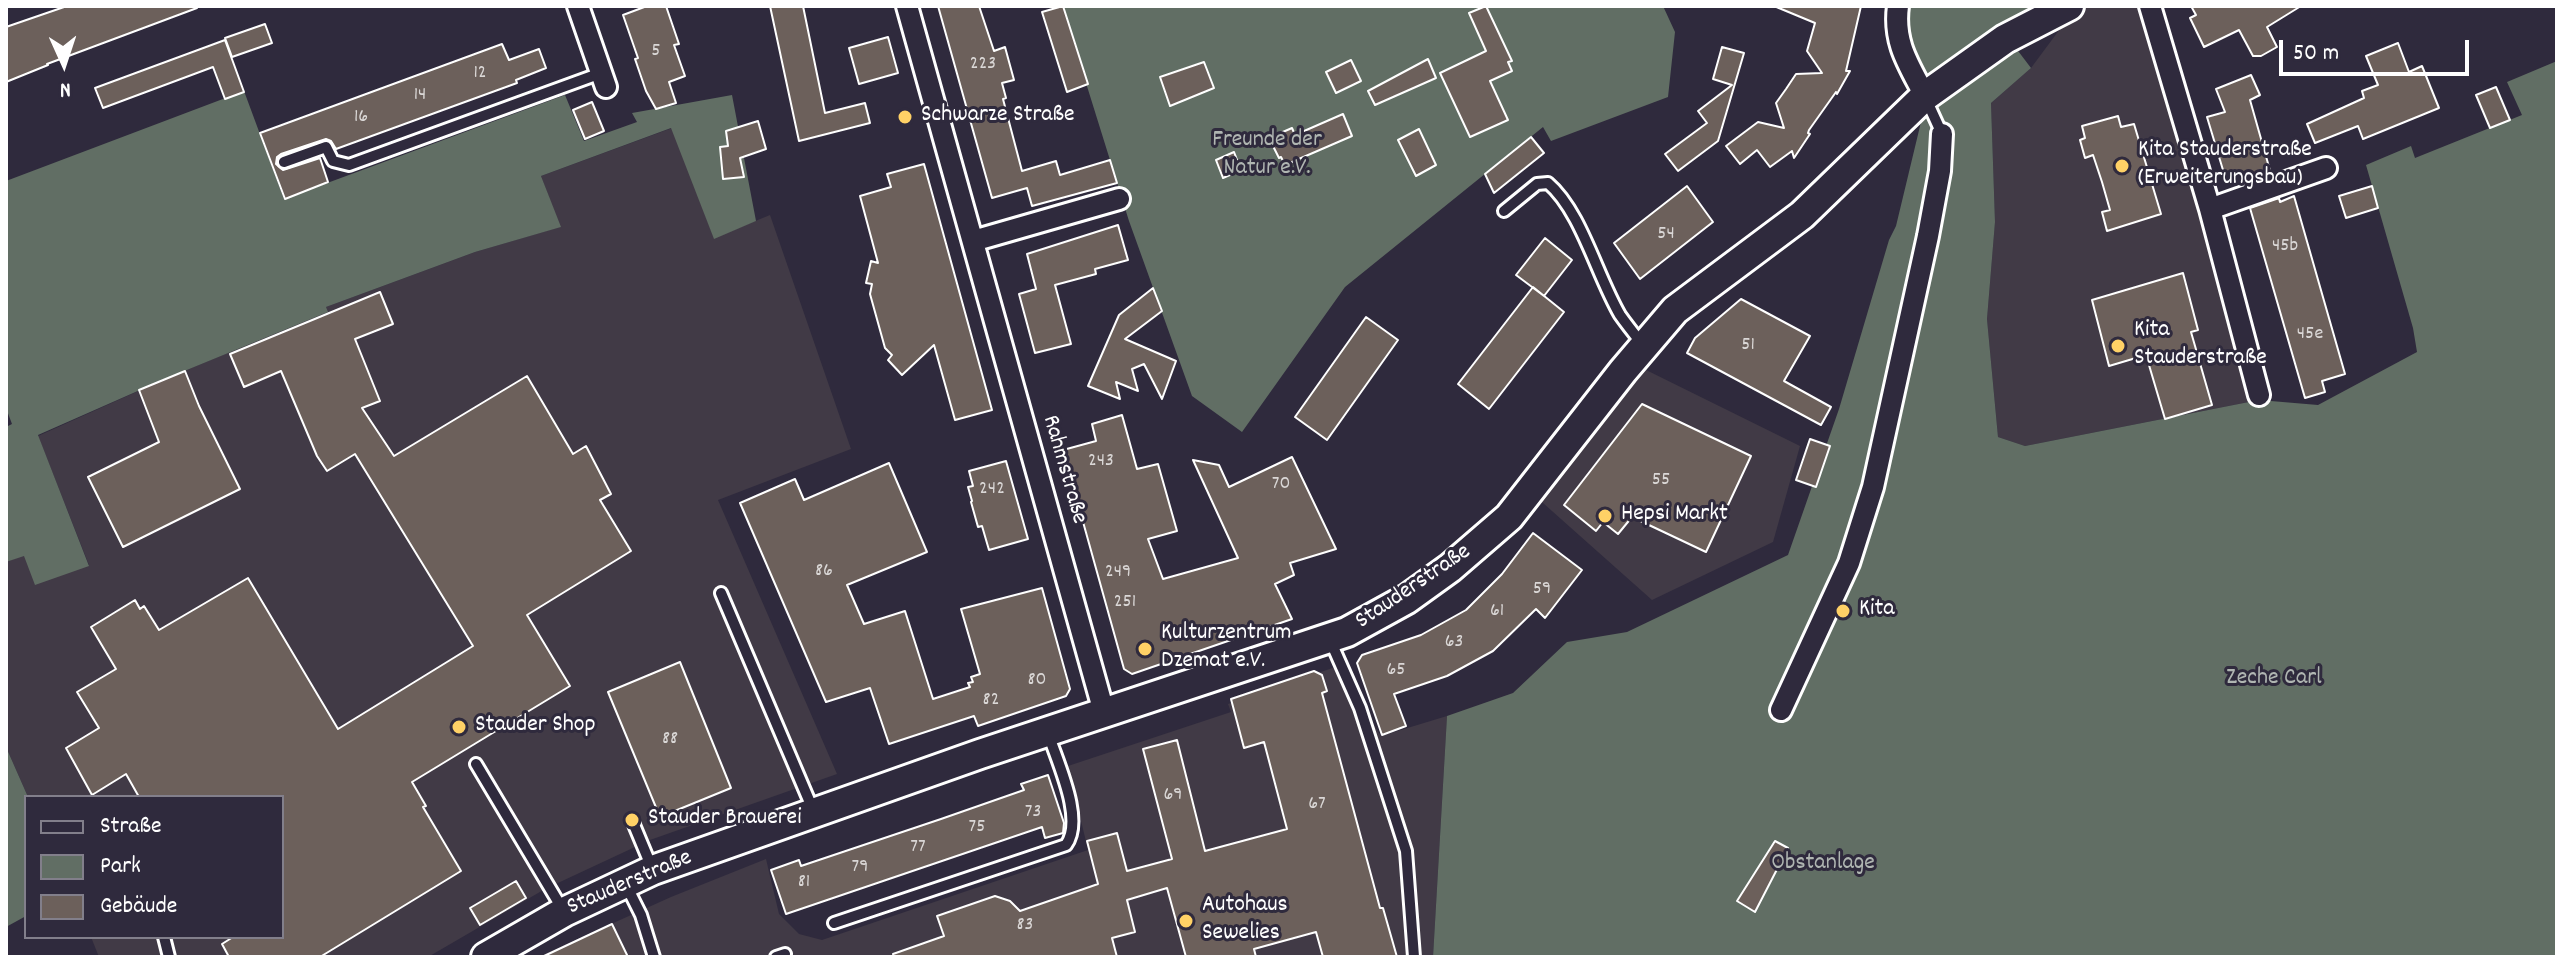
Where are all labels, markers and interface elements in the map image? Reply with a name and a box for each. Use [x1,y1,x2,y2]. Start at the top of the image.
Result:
north arrow [24,24,104,104]
scale bar [2283,24,2473,74]
text: 50 m [2293,37,2339,71]
house number: 5 [651,40,661,64]
house number: 223 [970,53,996,77]
house number: 12 [473,62,487,86]
text: N [59,73,72,104]
house number: 14 [414,84,426,108]
place label: Schwarze Straße [921,103,1075,131]
house number: 16 [354,106,368,130]
marker: Schwarze Straße [896,108,914,126]
park label: Freunde der Natur e.V. [1212,128,1322,184]
place label: Kita Stauderstraße (Erweiterungsbau) [2138,138,2312,194]
marker: Kita Stauderstraße (Erweiterungsbau) [2113,157,2131,175]
house number: 54 [1657,223,1675,247]
house number: 45b [2272,235,2298,259]
place label: Kita Stauderstraße [2134,318,2267,374]
house number: 45e [2297,323,2323,347]
house number: 51 [1741,334,1755,358]
marker: Kita Stauderstraße [2109,337,2127,355]
street label: Rahmstraße [1034,412,1092,528]
house number: 243 [1088,450,1114,474]
house number: 55 [1652,469,1670,493]
house number: 70 [1272,473,1290,497]
house number: 242 [979,478,1005,502]
place label: Hepsi Markt [1621,502,1728,530]
marker: Hepsi Markt [1596,507,1614,525]
street label: Stauderstraße [1351,539,1477,637]
house number: 86 [815,560,833,584]
house number: 249 [1105,561,1131,585]
house number: 59 [1533,578,1551,602]
house number: 251 [1114,591,1136,615]
place label: Kita [1859,597,1895,625]
house number: 61 [1490,600,1504,624]
marker: Kita [1834,602,1852,620]
place label: Kulturzentrum Dzemat e.V. [1161,621,1292,677]
house number: 63 [1445,631,1463,655]
marker: Kulturzentrum Dzemat e.V. [1136,640,1154,658]
house number: 65 [1386,659,1406,683]
park label: Zeche Carl [2226,666,2322,694]
house number: 80 [1028,669,1046,693]
house number: 82 [983,689,999,713]
place label: Stauder Shop [475,713,596,741]
marker: Stauder Shop [450,718,468,736]
house number: 88 [662,728,678,752]
house number: 69 [1164,784,1182,808]
house number: 67 [1308,793,1326,817]
legend [24,795,284,939]
house number: 73 [1025,801,1041,825]
place label: Stauder Brauerei [648,806,802,834]
text: Straße [100,810,162,844]
marker: Stauder Brauerei [623,811,641,829]
house number: 75 [969,816,985,840]
house number: 77 [910,836,926,860]
street label: Stauderstraße [563,845,697,923]
text: Park [100,850,141,884]
park label: Obstanlage [1771,851,1875,879]
house number: 79 [852,856,868,880]
house number: 81 [798,871,810,895]
text: Gebäude [100,890,177,924]
place label: Autohaus Sewelies [1202,893,1288,949]
marker: Autohaus Sewelies [1177,912,1195,930]
house number: 83 [1017,914,1033,938]

